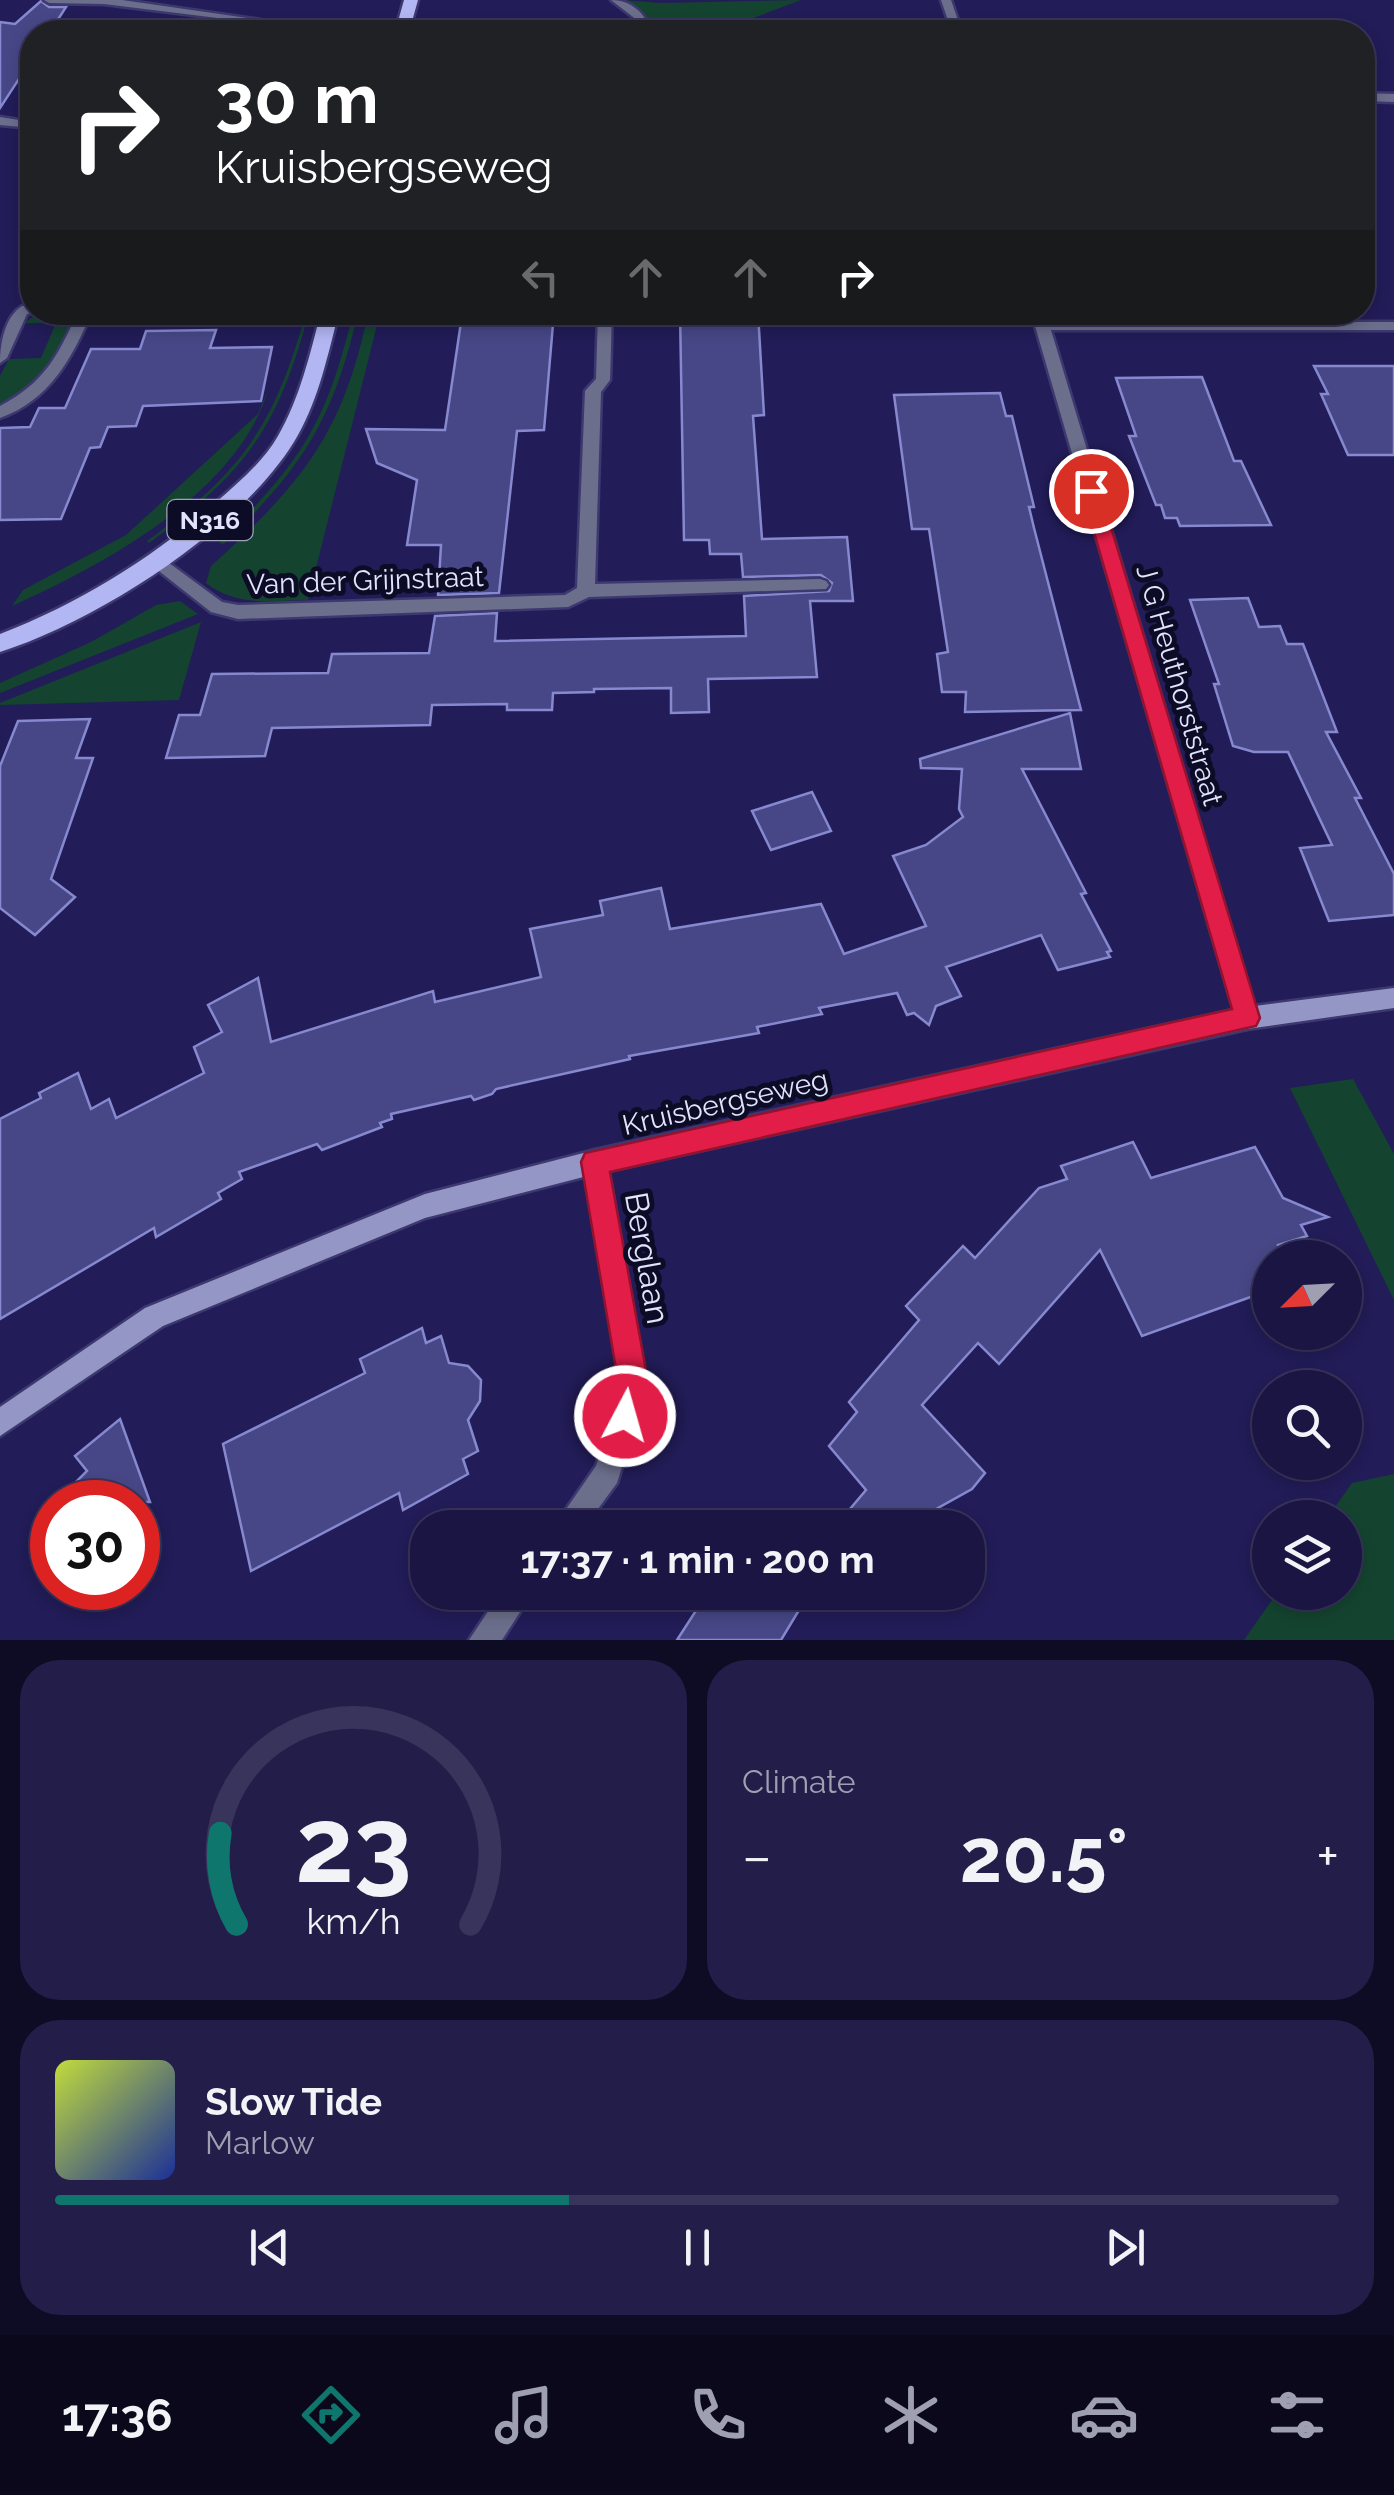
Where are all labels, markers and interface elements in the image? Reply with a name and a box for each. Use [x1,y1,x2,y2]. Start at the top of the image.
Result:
text: 30 m [215,57,379,139]
icon: right [50,60,180,190]
text: Kruisbergseweg [215,141,553,194]
icon: left [513,250,568,305]
icon: ahead [618,250,673,305]
icon: ahead [723,250,778,305]
icon: right [828,250,883,305]
pin [1049,449,1134,534]
icon: arrive [1064,464,1119,519]
road number: N316 [168,500,252,540]
street label: Van der Grijnstraat [246,560,485,601]
street label: J G Heuthorststraat [1129,561,1230,810]
street label: Kruisbergseweg [619,1063,831,1142]
street label: Berglaan [618,1189,677,1327]
north arrow [1252,1240,1362,1350]
map controls [1252,1240,1362,1610]
position arrow [573,1364,677,1468]
button: search [1252,1370,1362,1480]
speed limit sign: 30 [30,1480,160,1610]
button: layers [1252,1500,1362,1610]
text: 17:37 · 1 min · 200 m [520,1537,875,1582]
text: Climate [742,1763,856,1800]
text: 23 [295,1784,412,1906]
text: 20.5° [960,1811,1128,1900]
text: − [742,1824,772,1889]
text: + [1316,1824,1339,1889]
text: km/h [306,1900,401,1942]
text: Slow Tide [205,2079,382,2124]
text: Marlow [205,2124,315,2161]
icon: previous [242,2220,297,2275]
icon: pause [670,2220,725,2275]
icon: next [1098,2220,1153,2275]
icon: directions [296,2380,366,2450]
icon: music [489,2380,559,2450]
icon: phone [683,2380,753,2450]
icon: climate [876,2380,946,2450]
icon: car [1069,2380,1139,2450]
icon: filters [1262,2380,1332,2450]
text: 17:36 [62,2389,173,2442]

